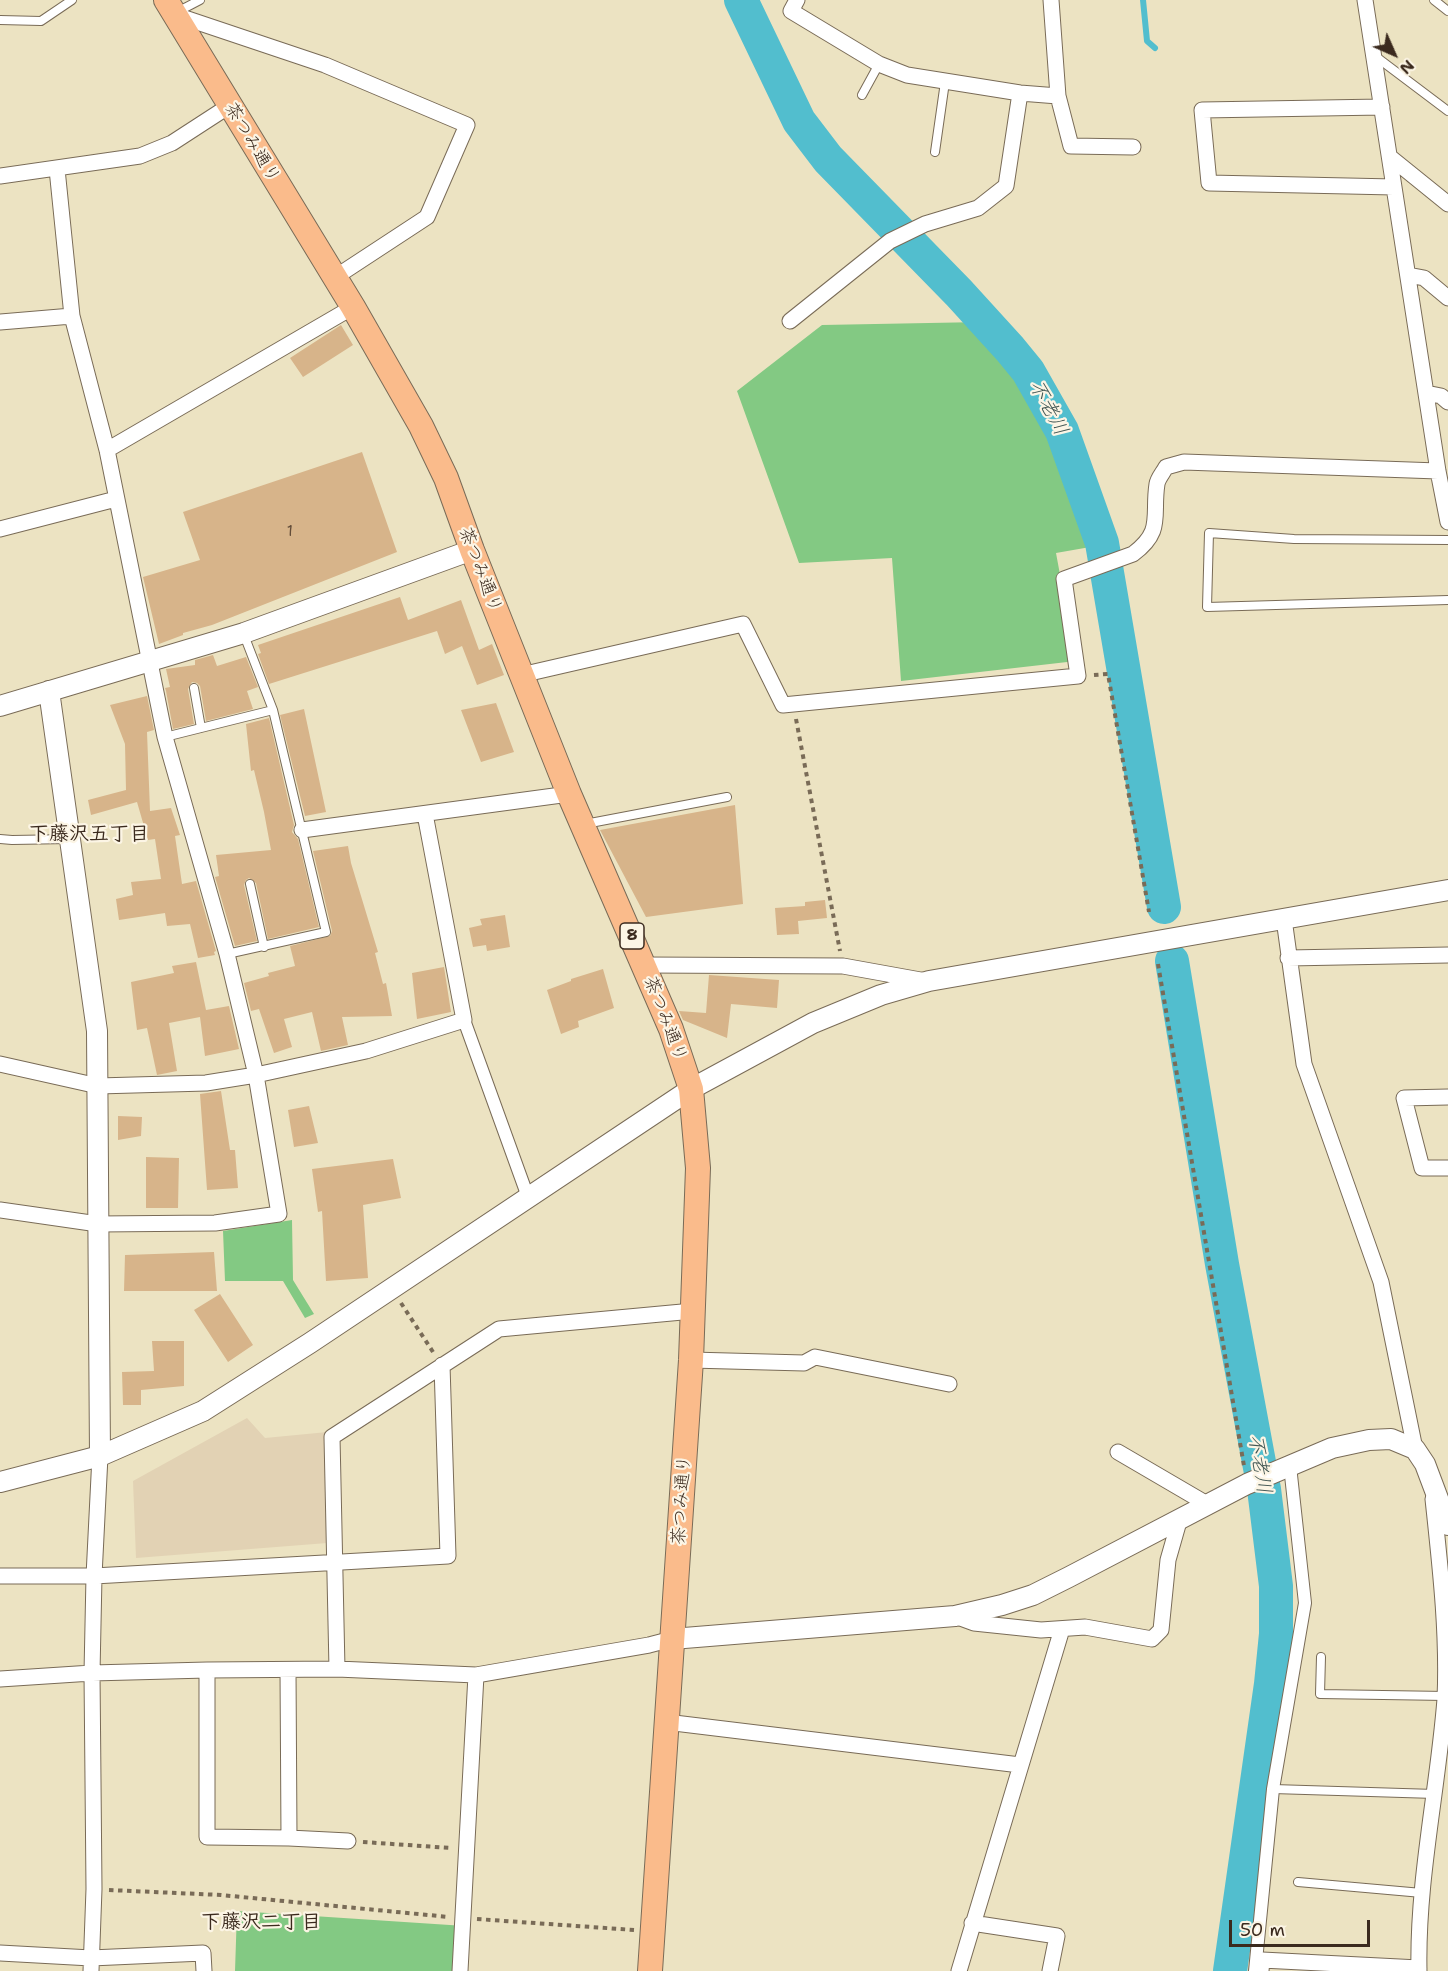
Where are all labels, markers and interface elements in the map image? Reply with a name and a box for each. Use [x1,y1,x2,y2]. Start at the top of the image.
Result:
north arrow [1364,24,1424,84]
text: N [1395,55,1419,79]
street label: 茶つみ通り [220,99,284,187]
water label: 不老川 [1023,376,1073,440]
house number: 1 [287,523,293,541]
street label: 茶つみ通り [454,524,506,616]
district label: 下藤沢五丁目 [29,823,149,847]
road number: 8 [620,923,644,949]
street label: 茶つみ通り [639,973,691,1065]
water label: 不老川 [1242,1432,1276,1496]
street label: 茶つみ通り [668,1454,696,1546]
scale bar [1232,1908,1373,1946]
district label: 下藤沢二丁目 [201,1911,321,1935]
text: 50 m [1240,1918,1285,1942]

